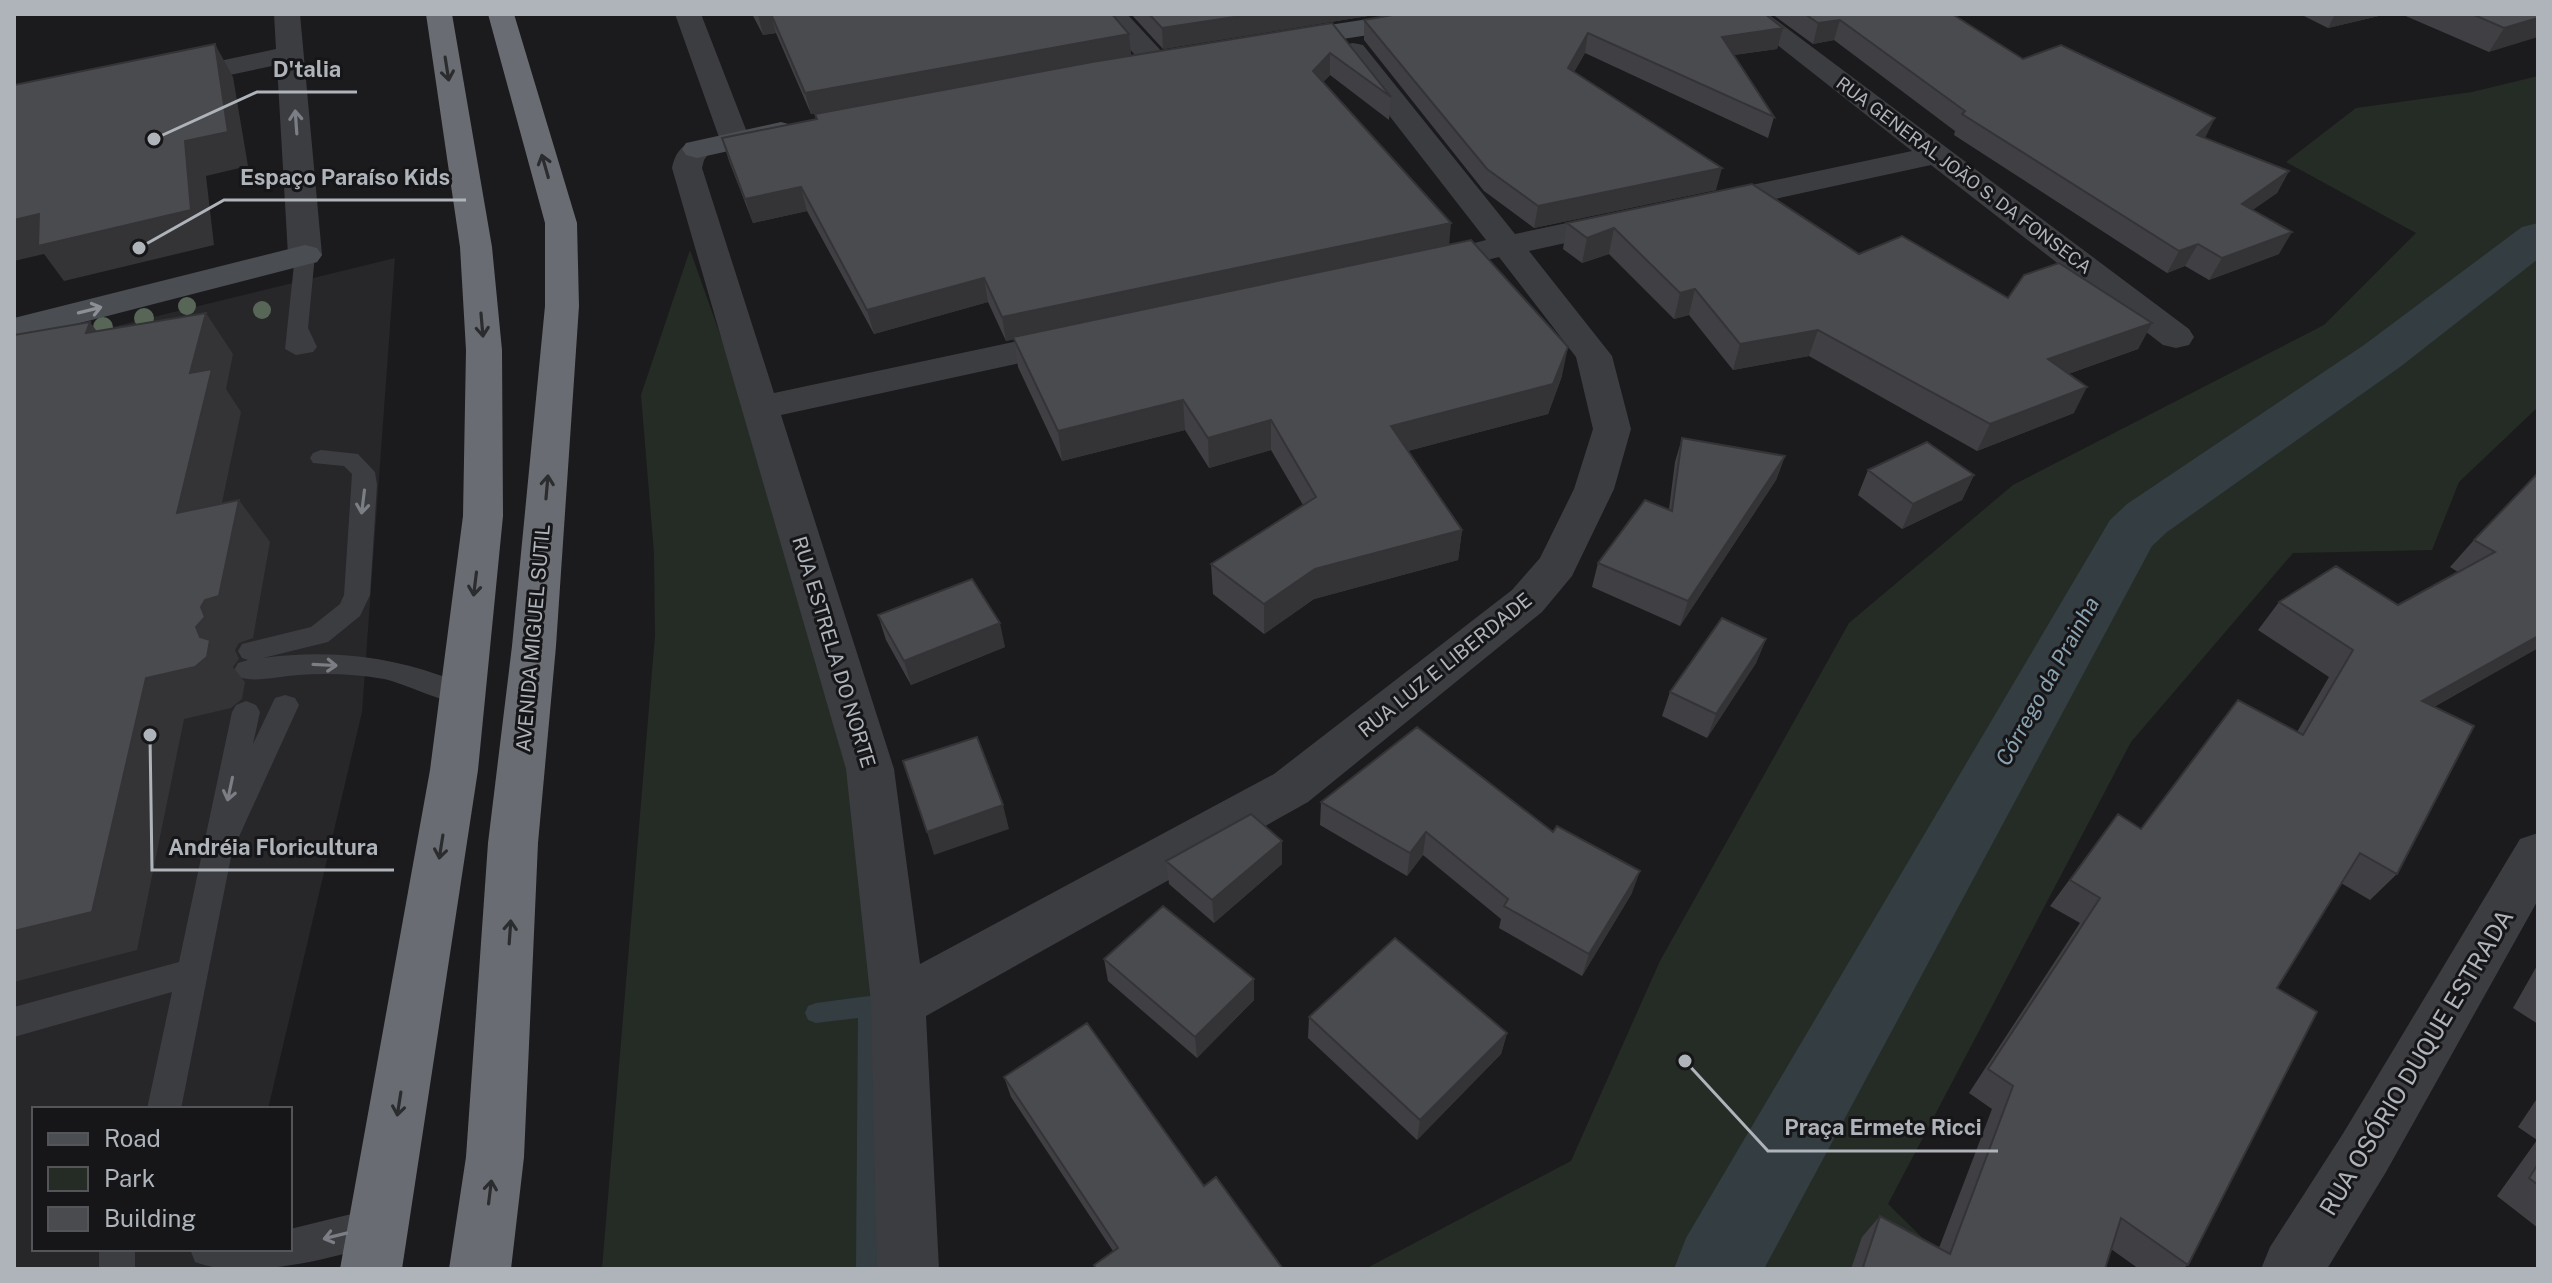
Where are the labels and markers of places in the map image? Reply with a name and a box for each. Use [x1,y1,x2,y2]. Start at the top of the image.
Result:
callout: D'talia [257,46,357,92]
callout: Espaço Paraíso Kids [224,154,466,200]
callout: Andréia Floricultura [152,824,394,870]
callout: Praça Ermete Ricci [1768,1105,1998,1151]

